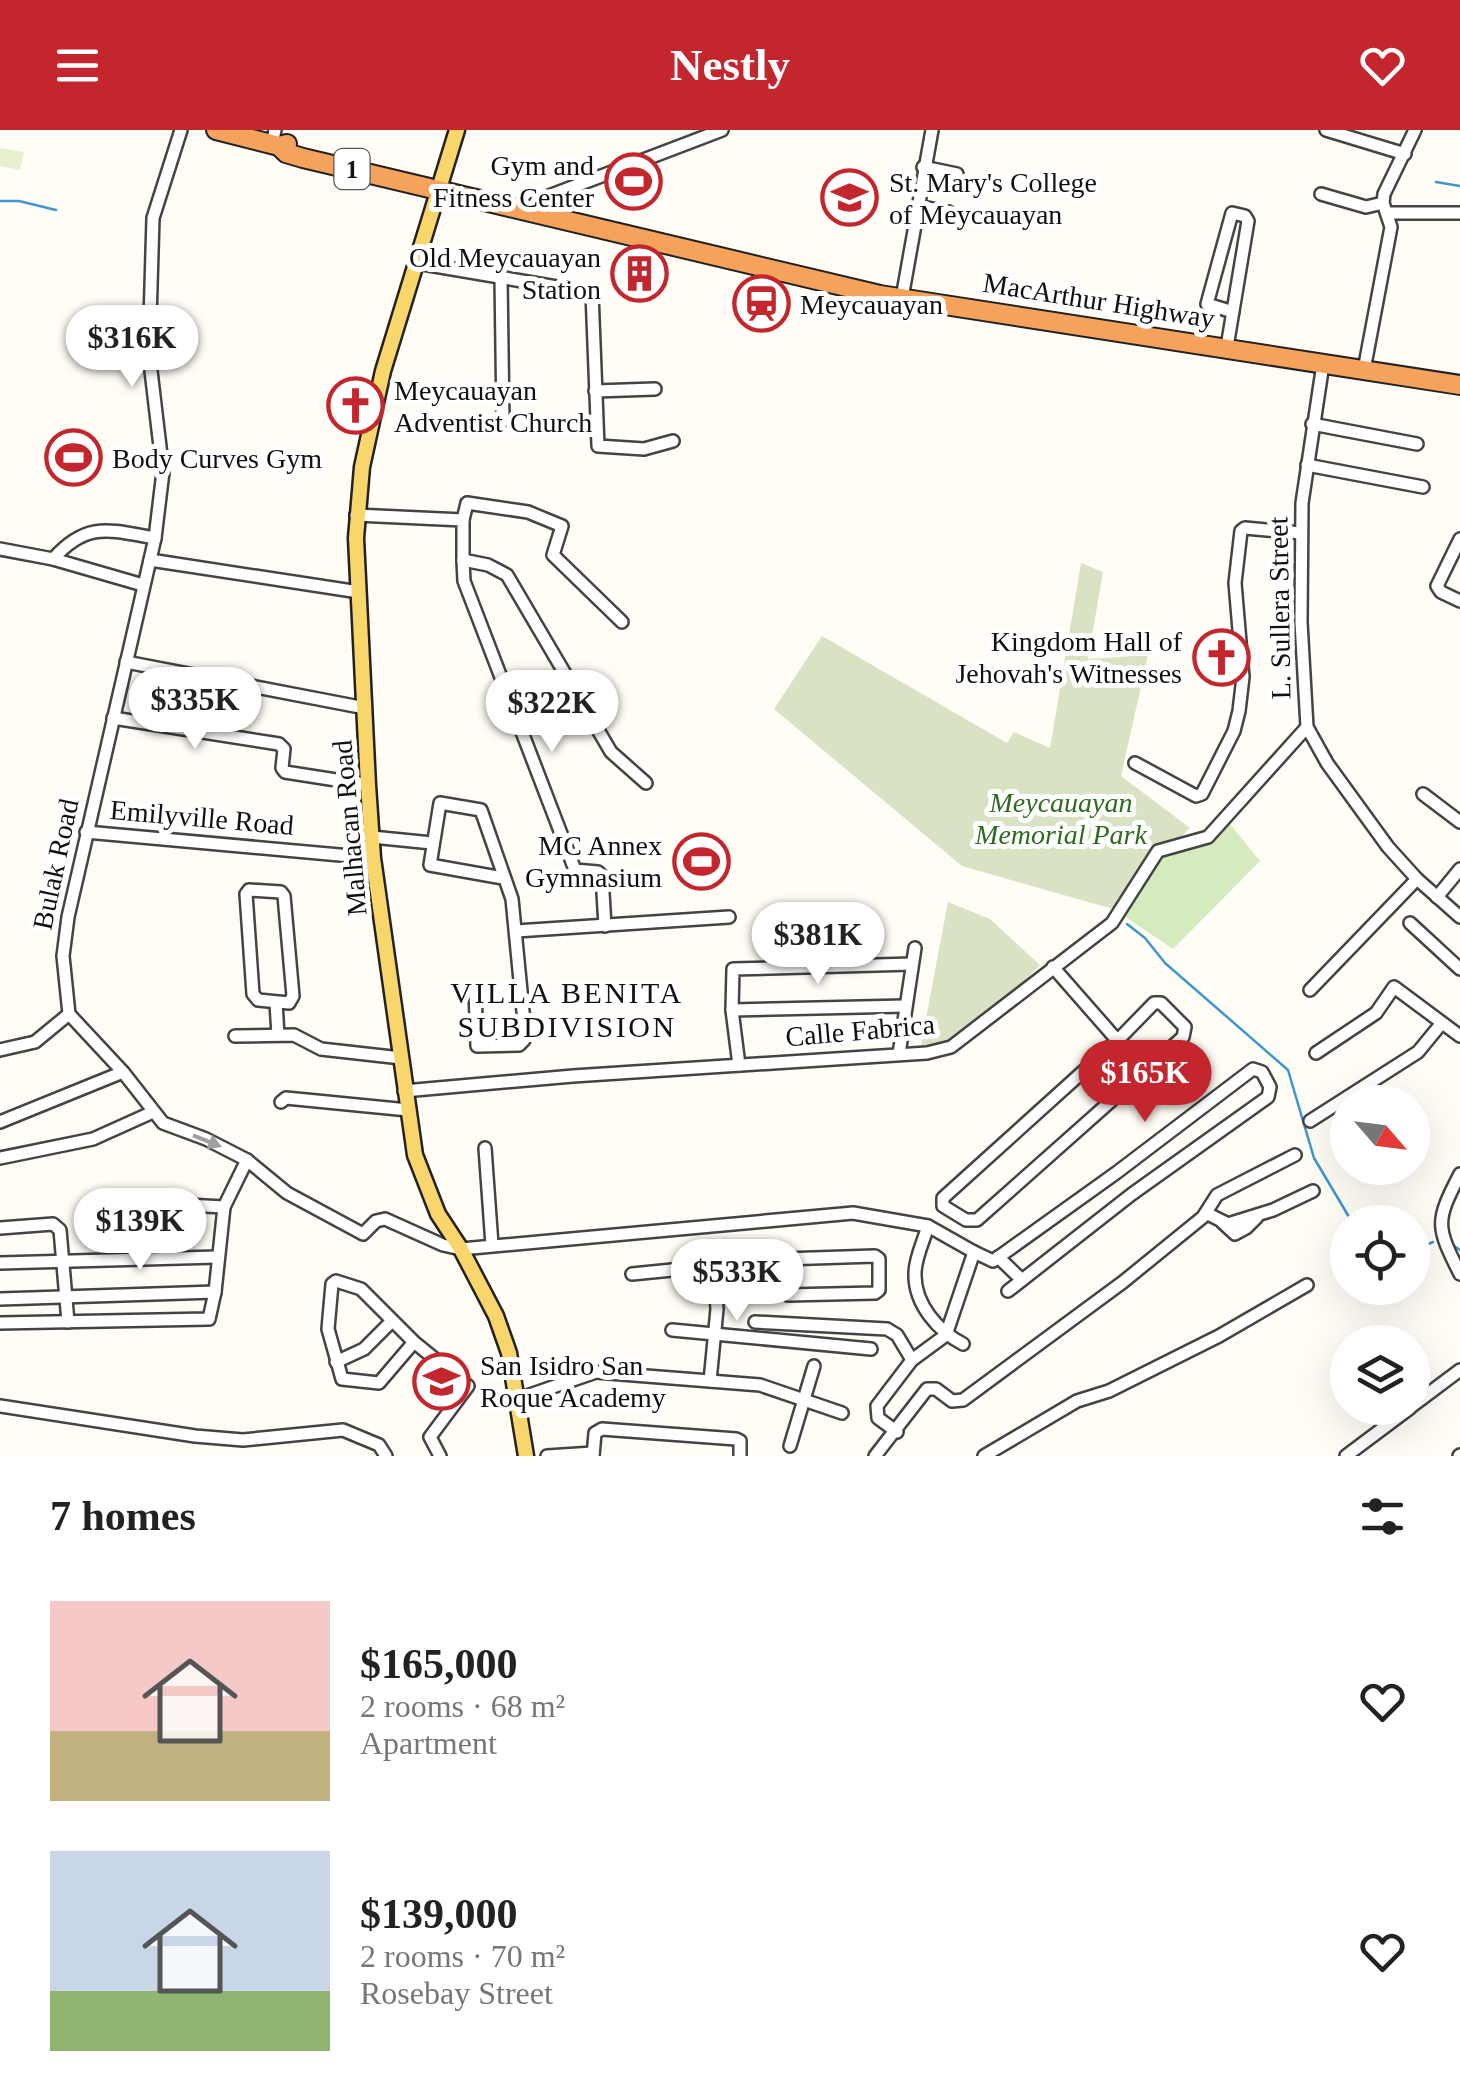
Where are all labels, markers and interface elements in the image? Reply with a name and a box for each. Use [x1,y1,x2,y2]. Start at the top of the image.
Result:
icon: menu [50,38,105,93]
icon: heart [1355,38,1410,93]
text: Nestly [670,40,790,90]
road number: 1 [334,149,370,189]
place label: Gym and Fitness Center [433,150,595,213]
sports icon: Gym and Fitness Center [603,151,663,211]
place label: St. Mary's College of Meycauayan [889,167,1097,230]
school or university icon: St. Mary's College of Meycauayan [820,168,880,228]
place label: Old Meycauayan Station [409,242,601,305]
building icon: Old Meycauayan Station [610,243,670,303]
street label: MacArthur Highway [981,267,1217,334]
station icon: Meycauayan [731,274,791,334]
place label: Meycauayan [800,289,943,320]
pin: $316K [62,305,202,390]
text: $316K [88,319,176,355]
place label: Meycauayan Adventist Church [394,375,592,438]
church icon: Meycauayan Adventist Church [325,376,385,436]
sports icon: Body Curves Gym [43,428,103,488]
place label: Body Curves Gym [112,443,322,474]
street label: L. Sullera Street [1262,516,1297,700]
place label: Kingdom Hall of Jehovah's Witnesses [955,626,1183,689]
church icon: Kingdom Hall of Jehovah's Witnesses [1191,627,1251,687]
pin: $335K [125,667,265,752]
pin: $322K [482,670,622,755]
text: $335K [151,681,239,717]
text: $322K [508,684,596,720]
street label: Malhacan Road [326,739,373,917]
park label: Meycauayan Memorial Park [974,787,1147,850]
street label: Emilyville Road [109,794,295,841]
street label: Bulak Road [27,796,84,932]
place label: MC Annex Gymnasium [525,830,662,893]
sports icon: MC Annex Gymnasium [671,831,731,891]
pin: $381K [748,902,888,987]
text: $381K [774,916,862,952]
district label: VILLA BENITA SUBDIVISION [450,976,684,1043]
street label: Calle Fabrica [784,1008,937,1052]
pin: $165K [1075,1040,1215,1125]
text: $165K [1101,1054,1189,1090]
north arrow [1330,1085,1430,1185]
map controls [1330,1085,1430,1425]
one-way arrow [193,1134,223,1150]
pin: $139K [70,1188,210,1273]
text: $139K [96,1202,184,1238]
button: locate [1330,1205,1430,1305]
pin: $533K [667,1239,807,1324]
text: $533K [693,1253,781,1289]
button: layers [1330,1325,1430,1425]
place label: San Isidro San Roque Academy [480,1350,666,1413]
school or university icon: San Isidro San Roque Academy [411,1351,471,1411]
icon: filters [1355,1489,1410,1544]
text: 7 homes [50,1493,196,1539]
icon: home [130,1641,250,1761]
text: $165,000 [360,1641,518,1687]
icon: heart [1355,1674,1410,1729]
text: 2 rooms · 68 m² [360,1688,565,1724]
text: Apartment [360,1725,497,1761]
icon: home [130,1891,250,2011]
text: $139,000 [360,1891,518,1937]
icon: heart [1355,1924,1410,1979]
text: 2 rooms · 70 m² [360,1938,565,1974]
text: Rosebay Street [360,1975,553,2011]

